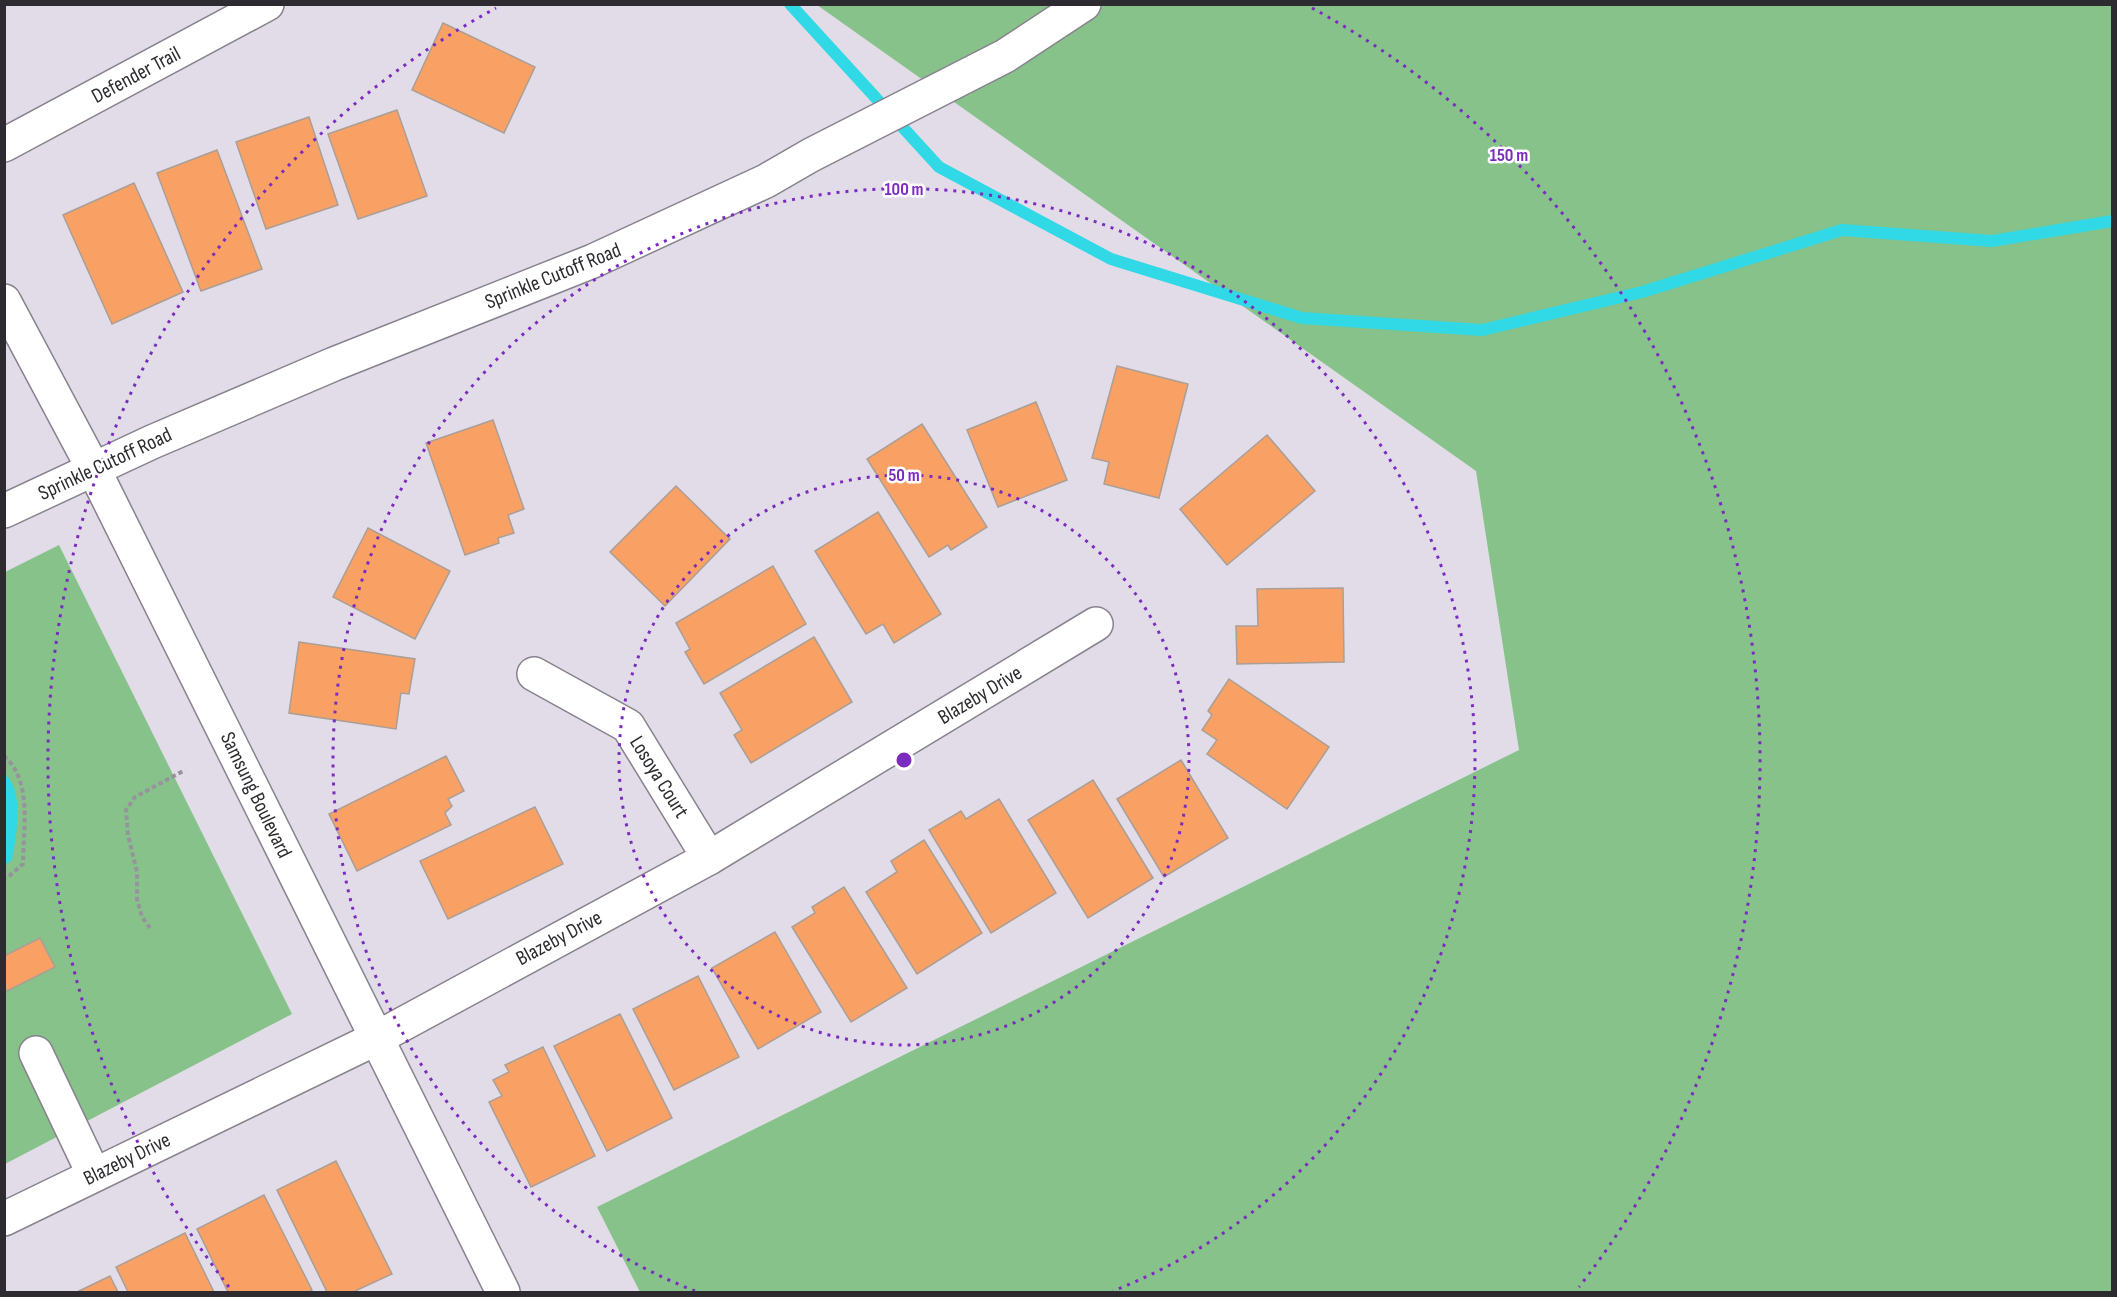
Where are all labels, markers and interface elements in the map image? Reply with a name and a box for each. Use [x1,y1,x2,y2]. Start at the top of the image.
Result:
street label: Defender Trail [87,41,185,109]
text: 150 m [1490,145,1528,166]
text: 100 m [885,179,924,200]
street label: Sprinkle Cutoff Road [481,237,625,315]
street label: Sprinkle Cutoff Road [34,422,176,506]
text: 50 m [888,465,920,486]
street label: Blazeby Drive [933,660,1027,730]
street label: Samsung Boulevard [215,728,297,862]
street label: Losoya Court [624,731,694,823]
centre of rings [894,750,914,770]
street label: Blazeby Drive [512,905,606,971]
street label: Blazeby Drive [79,1127,175,1191]

